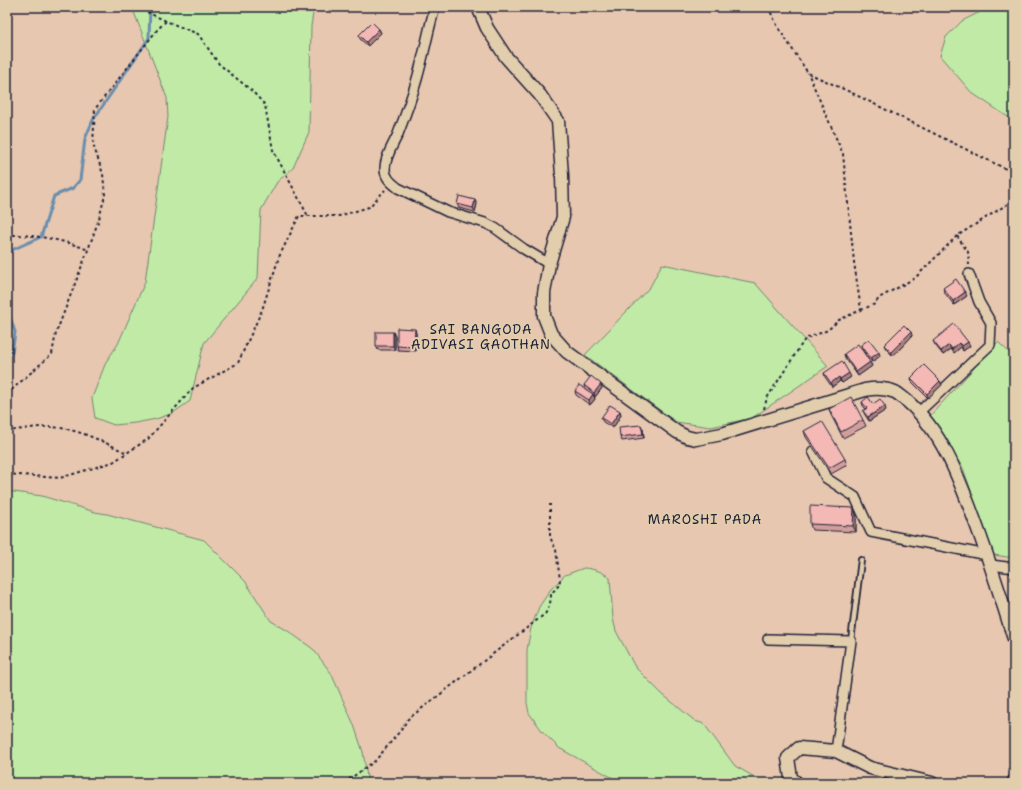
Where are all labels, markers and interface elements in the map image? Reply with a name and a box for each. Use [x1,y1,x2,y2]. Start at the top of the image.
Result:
district label: SAI BANGODA ADIVASI GAOTHAN [411,321,551,353]
district label: MAROSHI PADA [648,511,762,528]

